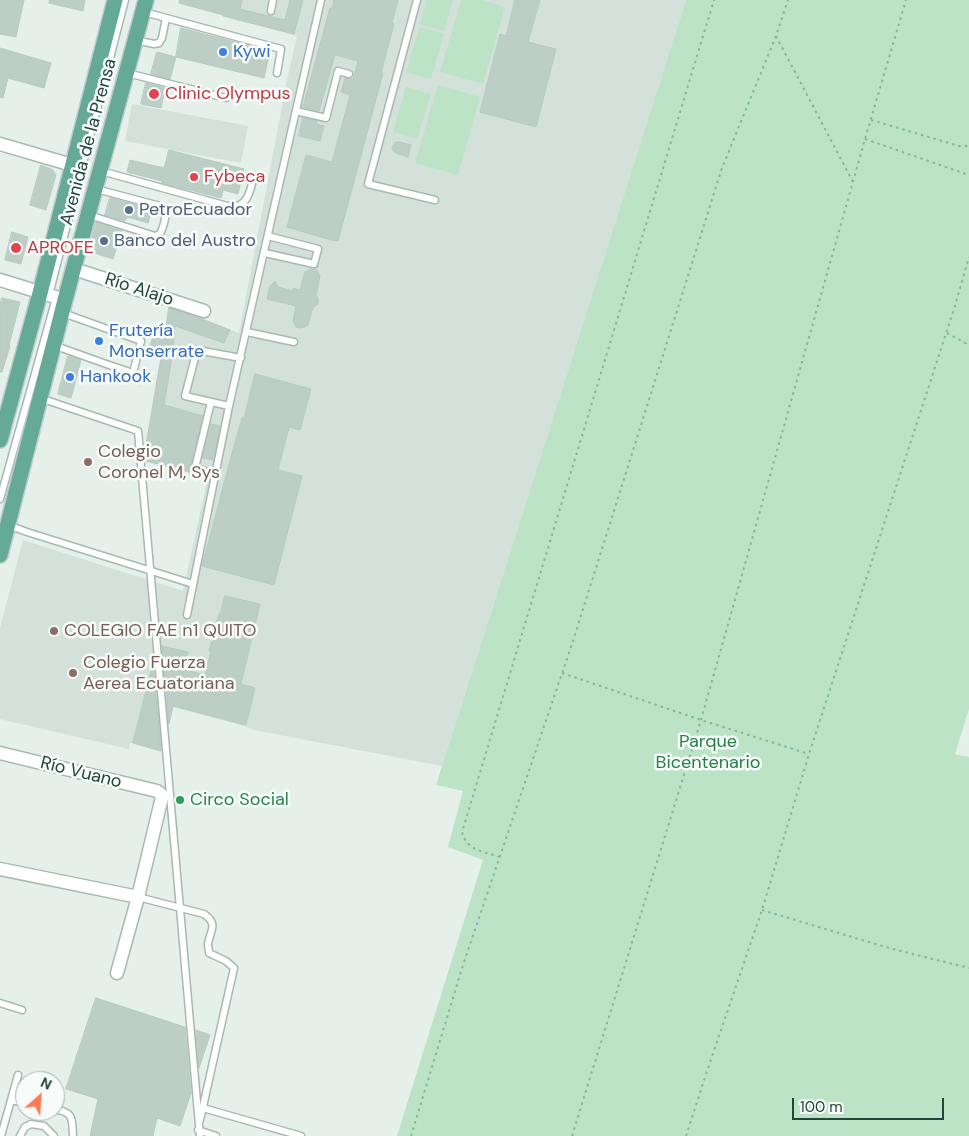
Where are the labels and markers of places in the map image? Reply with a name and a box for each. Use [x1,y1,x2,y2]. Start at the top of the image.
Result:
place label: Kywi [233,41,271,63]
marker: Kywi [217,46,229,58]
place label: Clinic Olympus [165,83,291,105]
marker: Clinic Olympus [147,87,161,101]
place label: Fybeca [204,166,265,188]
marker: Fybeca [188,171,200,183]
place label: PetroEcuador [139,199,252,221]
marker: PetroEcuador [123,204,135,216]
place label: Banco del Austro [114,230,256,252]
marker: Banco del Austro [98,235,110,247]
place label: APROFE [27,237,94,259]
marker: APROFE [9,241,23,255]
place label: Frutería Monserrate [109,320,204,362]
marker: Frutería Monserrate [93,335,105,347]
place label: Hankook [80,366,151,388]
marker: Hankook [64,371,76,383]
place label: Colegio Coronel M, Sys [98,441,220,484]
marker: Colegio Coronel M, Sys [82,456,94,468]
place label: COLEGIO FAE n1 QUITO [64,620,256,642]
marker: COLEGIO FAE n1 QUITO [48,625,60,637]
place label: Colegio Fuerza Aerea Ecuatoriana [83,652,235,694]
marker: Colegio Fuerza Aerea Ecuatoriana [67,667,79,679]
place label: Circo Social [190,789,289,811]
marker: Circo Social [174,794,186,806]

